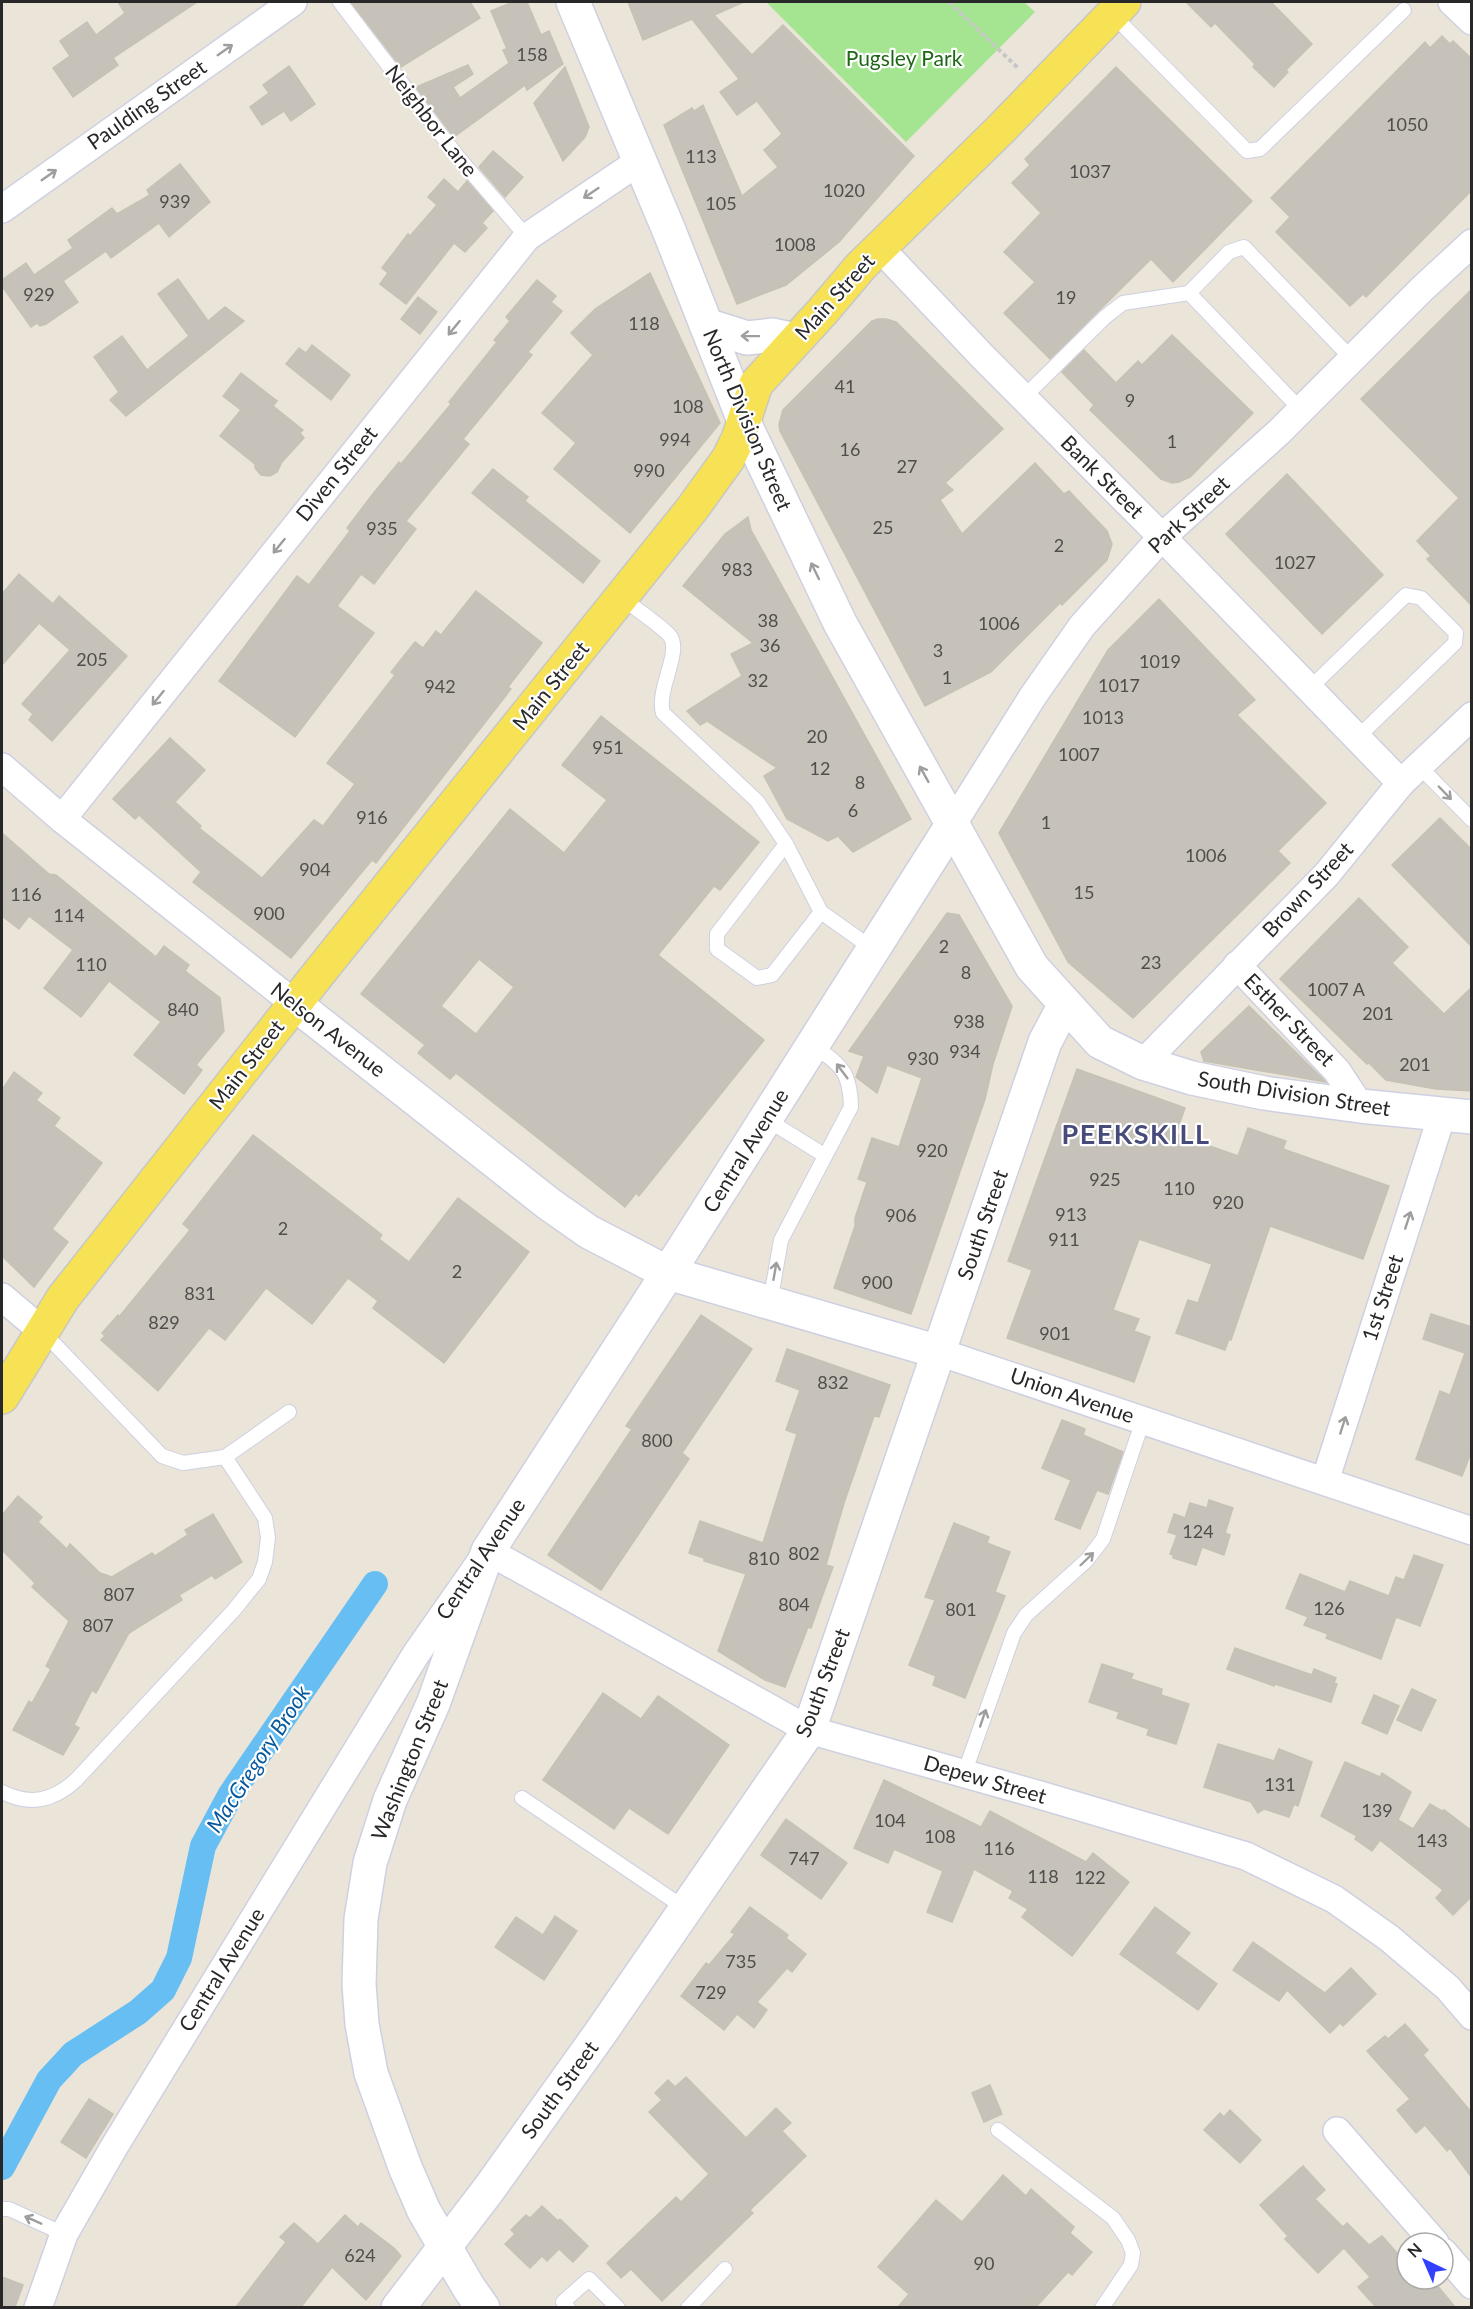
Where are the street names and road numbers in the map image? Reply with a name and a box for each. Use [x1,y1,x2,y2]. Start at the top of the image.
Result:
street label: Paulding Street [82,53,211,154]
street label: Neighbor Lane [381,59,484,181]
street label: Main Street [789,248,879,344]
street label: North Division Street [699,325,798,514]
street label: Diven Street [290,420,382,526]
street label: Bank Street [1056,429,1150,523]
street label: Park Street [1142,470,1234,558]
street label: Main Street [506,635,594,735]
street label: Brown Street [1256,836,1358,942]
street label: Esther Street [1240,967,1341,1071]
street label: Nelson Avenue [267,976,391,1081]
street label: Main Street [203,1014,289,1114]
street label: South Division Street [1196,1065,1393,1120]
street label: Central Avenue [697,1084,793,1217]
street label: South Street [951,1166,1012,1283]
street label: 1st Street [1356,1251,1407,1344]
street label: Union Avenue [1007,1362,1138,1428]
street label: Central Avenue [430,1493,530,1624]
street label: South Street [789,1624,854,1741]
street label: Washington Street [365,1675,452,1844]
street label: Depew Street [921,1749,1050,1808]
street label: Central Avenue [173,1903,269,2036]
street label: South Street [515,2035,603,2143]

